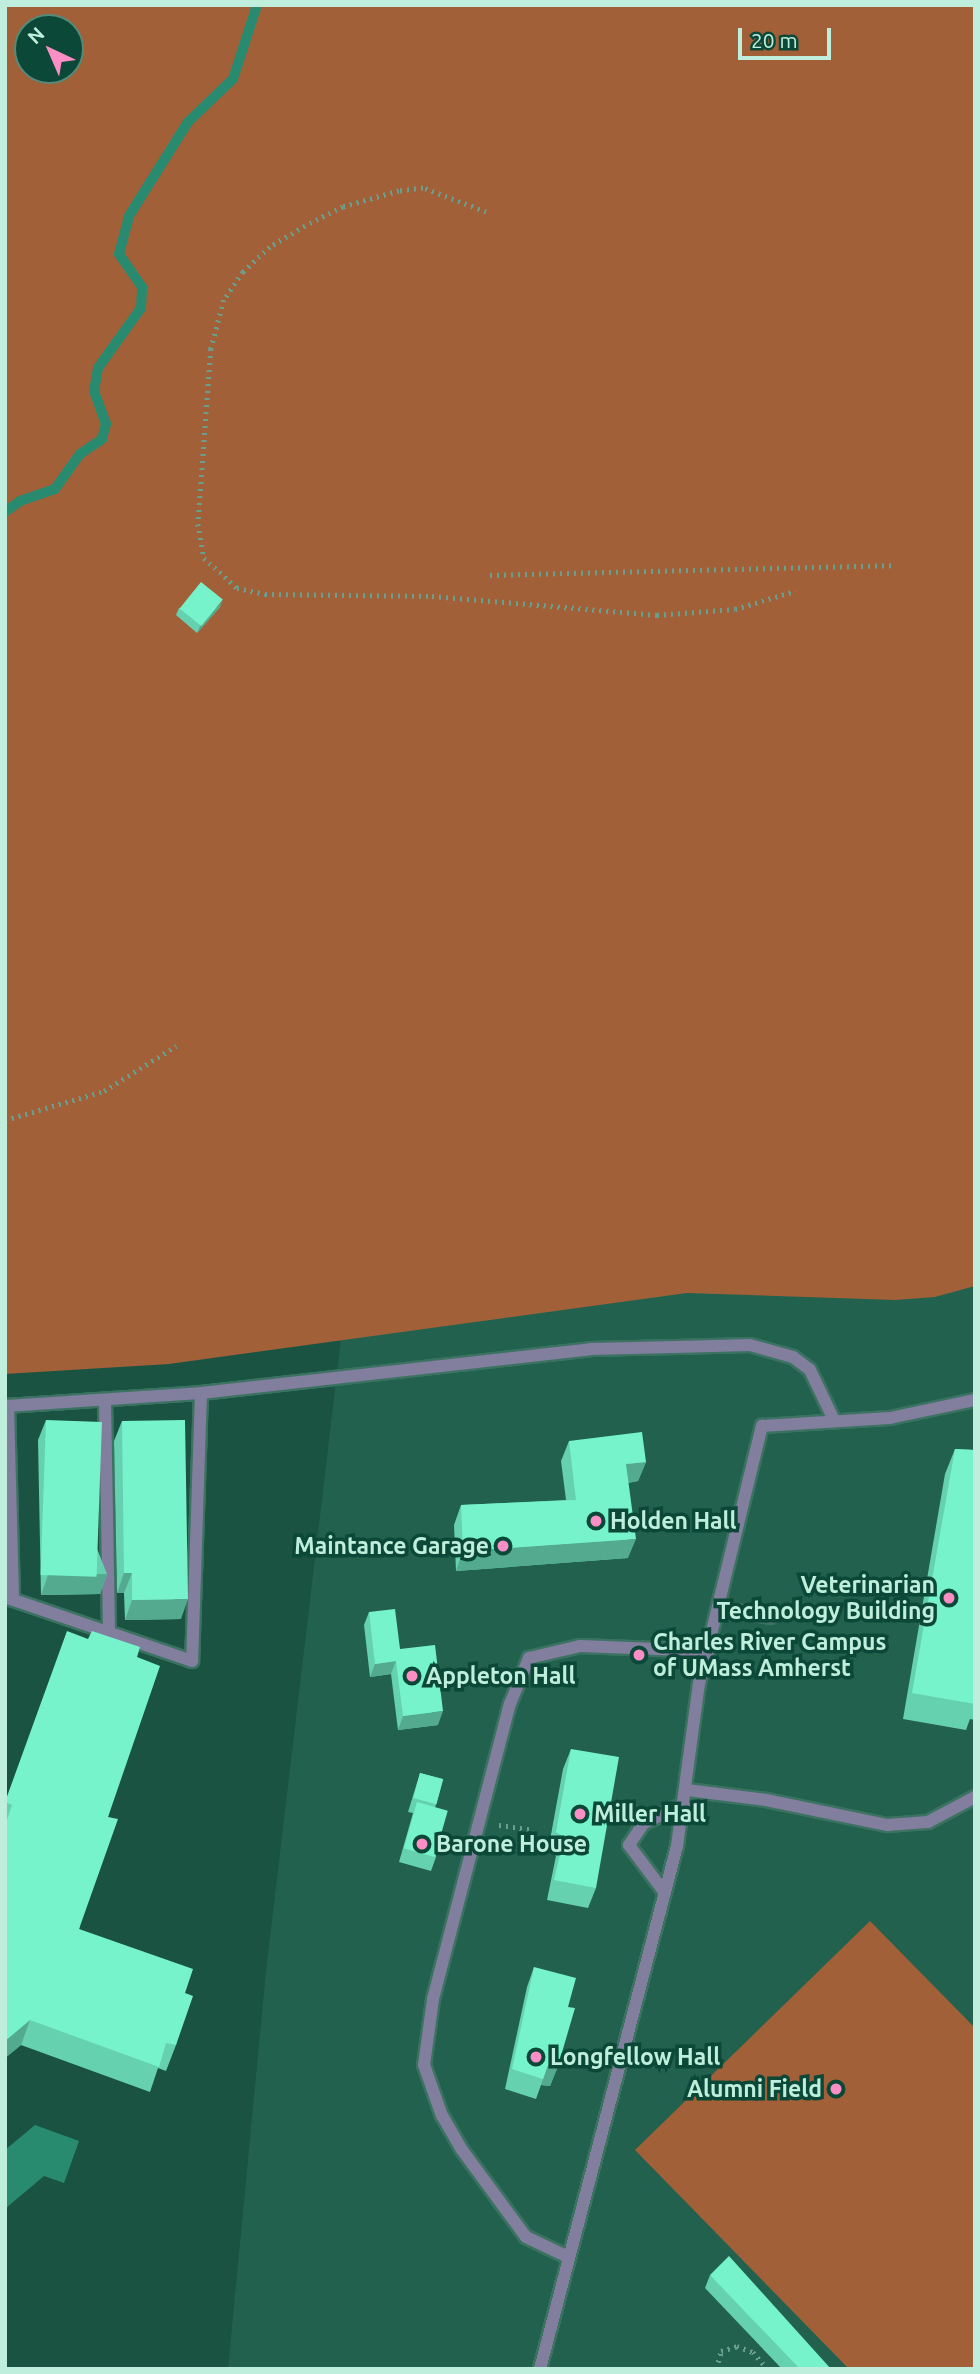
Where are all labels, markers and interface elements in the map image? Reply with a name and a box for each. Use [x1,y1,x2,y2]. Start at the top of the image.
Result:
north arrow [14,14,84,84]
scale bar [742,14,835,58]
text: N [23,22,49,48]
text: 20 m [751,28,798,52]
place label: Holden Hall [610,1507,737,1535]
marker: Holden Hall [588,1513,604,1529]
place label: Maintance Garage [294,1532,489,1560]
marker: Maintance Garage [495,1538,511,1554]
place label: Veterinarian Technology Building [716,1571,935,1625]
marker: Veterinarian Technology Building [941,1590,957,1606]
place label: Charles River Campus of UMass Amherst [653,1628,886,1682]
marker: Charles River Campus of UMass Amherst [631,1647,647,1663]
place label: Appleton Hall [426,1662,575,1690]
marker: Appleton Hall [404,1668,420,1684]
place label: Miller Hall [594,1800,706,1828]
marker: Miller Hall [572,1806,588,1822]
place label: Barone House [436,1830,587,1858]
marker: Barone House [414,1836,430,1852]
place label: Longfellow Hall [550,2043,720,2071]
marker: Longfellow Hall [528,2049,544,2065]
place label: Alumni Field [687,2075,822,2103]
marker: Alumni Field [828,2081,844,2097]

